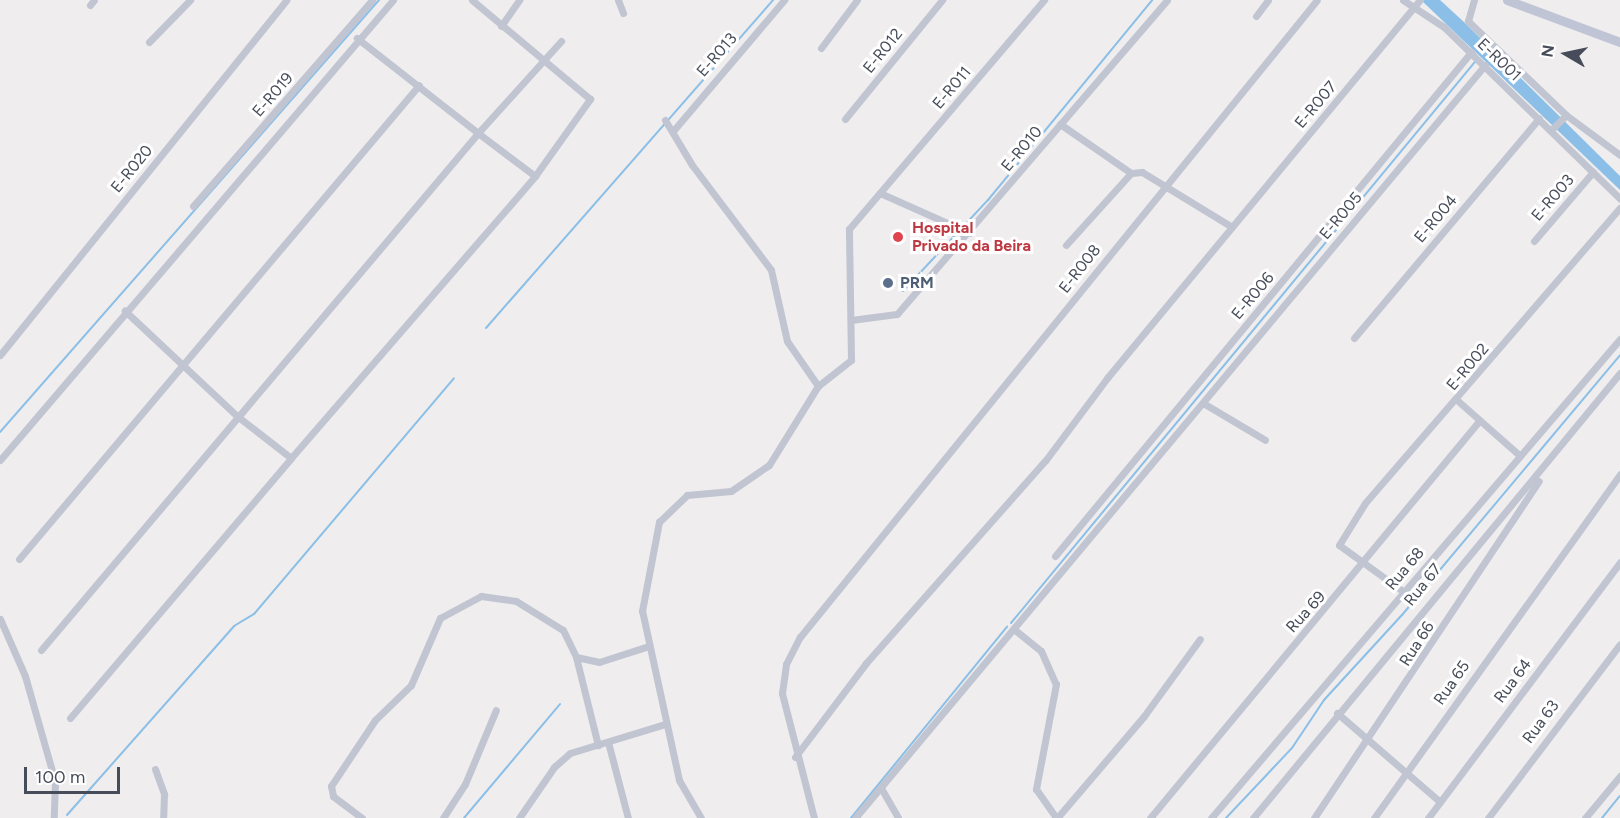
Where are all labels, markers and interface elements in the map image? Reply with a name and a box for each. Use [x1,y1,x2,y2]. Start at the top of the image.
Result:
north arrow [1536,24,1596,84]
street label: E-R012 [859,25,907,77]
street label: E-R013 [693,29,741,81]
street label: E-R001 [1473,35,1525,85]
text: N [1537,44,1558,59]
street label: E-R011 [929,63,975,113]
street label: E-R019 [249,69,297,121]
street label: E-R007 [1291,78,1341,132]
street label: E-R010 [998,122,1046,176]
street label: E-R020 [107,141,157,197]
street label: E-R003 [1528,171,1578,225]
street label: E-R005 [1316,188,1366,244]
street label: E-R004 [1410,191,1462,247]
place label: Hospital Privado da Beira [912,218,1031,256]
marker: Hospital Privado da Beira [889,228,907,246]
street label: E-R008 [1055,241,1105,297]
street label: E-R006 [1228,268,1278,324]
place label: PRM [900,273,934,293]
marker: PRM [881,276,895,290]
street label: E-R002 [1443,340,1493,394]
street label: Rua 68 [1382,544,1428,594]
street label: Rua 67 [1400,560,1446,610]
street label: Rua 69 [1282,587,1330,637]
street label: Rua 66 [1396,618,1438,670]
street label: Rua 64 [1490,655,1536,707]
street label: Rua 65 [1430,657,1474,709]
street label: Rua 63 [1519,697,1563,747]
scale bar [27,755,123,793]
text: 100 m [35,766,85,788]

